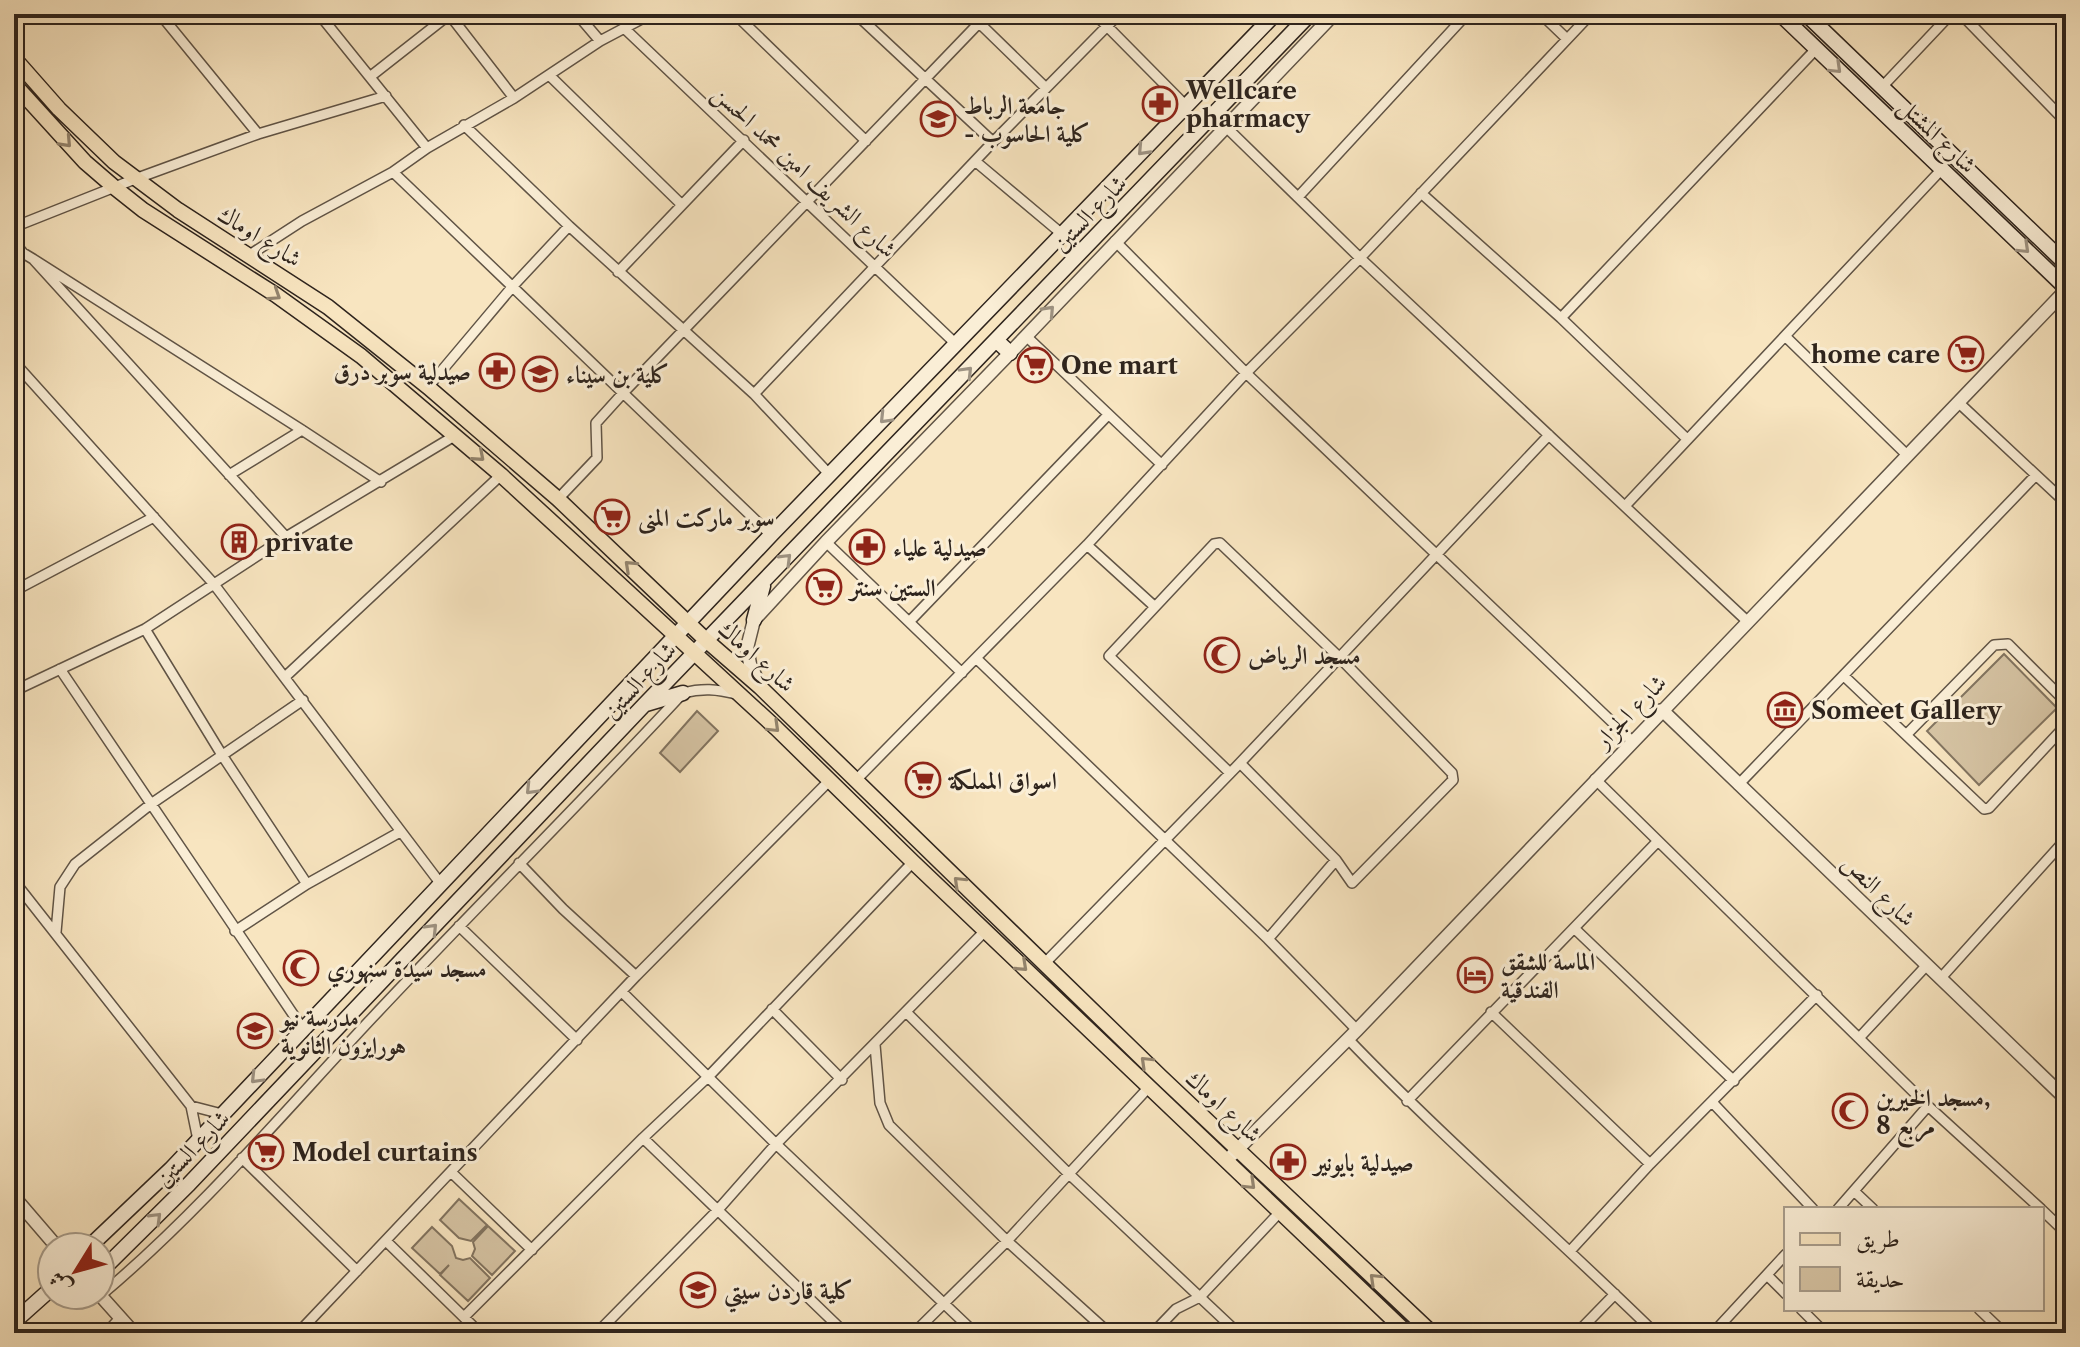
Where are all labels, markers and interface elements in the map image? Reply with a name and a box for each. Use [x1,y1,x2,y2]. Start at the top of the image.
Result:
one-way arrow [1827,59,1841,73]
place label: Wellcare pharmacy [1185,76,1311,133]
street label: شارع الشريف امين محمد الحسن [703,78,903,268]
pharmacy icon: Wellcare pharmacy [1141,85,1179,123]
place label: جامعة الرباط - كلية الحاسوب [964,91,1090,149]
street label: شارع المشتل [1889,91,1983,183]
school or university icon: جامعة الرباط - كلية الحاسوب [919,100,957,138]
one-way arrow [56,133,71,147]
one-way arrow [1137,141,1152,155]
street label: شارع الستين [1046,169,1137,261]
street label: شارع اوماك [210,199,307,278]
one-way arrow [2015,238,2029,253]
one-way arrow [266,285,281,300]
one-way arrow [1040,306,1054,321]
supermarket icon: home care [1947,335,1985,373]
place label: home care [1811,340,1940,369]
supermarket icon: One mart [1016,346,1054,384]
place label: One mart [1061,351,1178,380]
pharmacy icon: صيدلية سوبر درق [478,352,516,390]
school or university icon: كلية بن سيناء [521,355,559,393]
place label: صيدلية سوبر درق [334,357,471,387]
place label: كلية بن سيناء [566,360,670,389]
one-way arrow [958,367,972,381]
one-way arrow [879,409,894,423]
one-way arrow [469,446,484,461]
supermarket icon: سوبر ماركت المنى [593,498,631,536]
place label: سوبر ماركت المنى [638,503,775,535]
building icon: private [220,523,258,561]
place label: private [265,528,353,557]
pharmacy icon: صيدلية علياء [848,528,886,566]
place label: صيدلية علياء [893,533,987,562]
one-way arrow [777,554,792,568]
one-way arrow [625,561,639,576]
supermarket icon: الستين سنتر [805,568,843,606]
place label: الستين سنتر [847,573,936,602]
street label: شارع اوماك [709,614,801,703]
street label: شارع الستين [596,635,686,729]
mosque icon: مسجد الرياض [1203,636,1241,674]
place label: مسجد الرياض [1248,641,1361,671]
street label: شارع الجزار [1586,668,1677,760]
museum icon: Someet Gallery [1766,691,1804,729]
place label: Someet Gallery [1811,696,2003,725]
one-way arrow [765,718,779,732]
supermarket icon: اسواق المملكة [904,761,942,799]
place label: اسواق المملكة [947,766,1057,796]
one-way arrow [527,779,541,794]
street label: شارع النص [1832,848,1922,937]
one-way arrow [954,876,968,891]
one-way arrow [423,924,438,938]
place label: الماسة للشقق الفندقية [1501,947,1595,1004]
mosque icon: مسجد سيدة سنهوري [282,949,320,987]
place label: مسجد سيدة سنهوري [327,954,487,988]
one-way arrow [1013,956,1027,971]
hotel icon: الماسة للشقق الفندقية [1456,956,1494,994]
place label: مدرسة نيو هورايزون الثانوية [278,1003,406,1061]
school or university icon: مدرسة نيو هورايزون الثانوية [236,1012,274,1050]
one-way arrow [1141,1057,1155,1072]
street label: شارع اوماك [1176,1064,1268,1153]
one-way arrow [250,1069,265,1083]
place label: مسجد الخيرين, مربع 8 [1876,1083,1991,1148]
mosque icon: مسجد الخيرين, مربع 8 [1831,1092,1869,1130]
street label: شارع الستين [149,1104,240,1196]
supermarket icon: Model curtains [247,1133,285,1171]
place label: Model curtains [292,1138,478,1167]
pharmacy icon: صيدلية بايونير [1269,1143,1307,1181]
place label: صيدلية بايونير [1311,1148,1414,1178]
one-way arrow [1241,1175,1255,1190]
legend [1784,1207,2044,1311]
one-way arrow [147,1213,161,1227]
text: طريق [1856,1224,1900,1254]
north arrow [36,1231,116,1311]
text: حديقة [1856,1264,1905,1294]
text: ش [43,1266,78,1300]
school or university icon: كلية قاردن سيتي [679,1271,717,1309]
one-way arrow [1370,1275,1385,1289]
place label: كلية قاردن سيتي [724,1276,853,1313]

